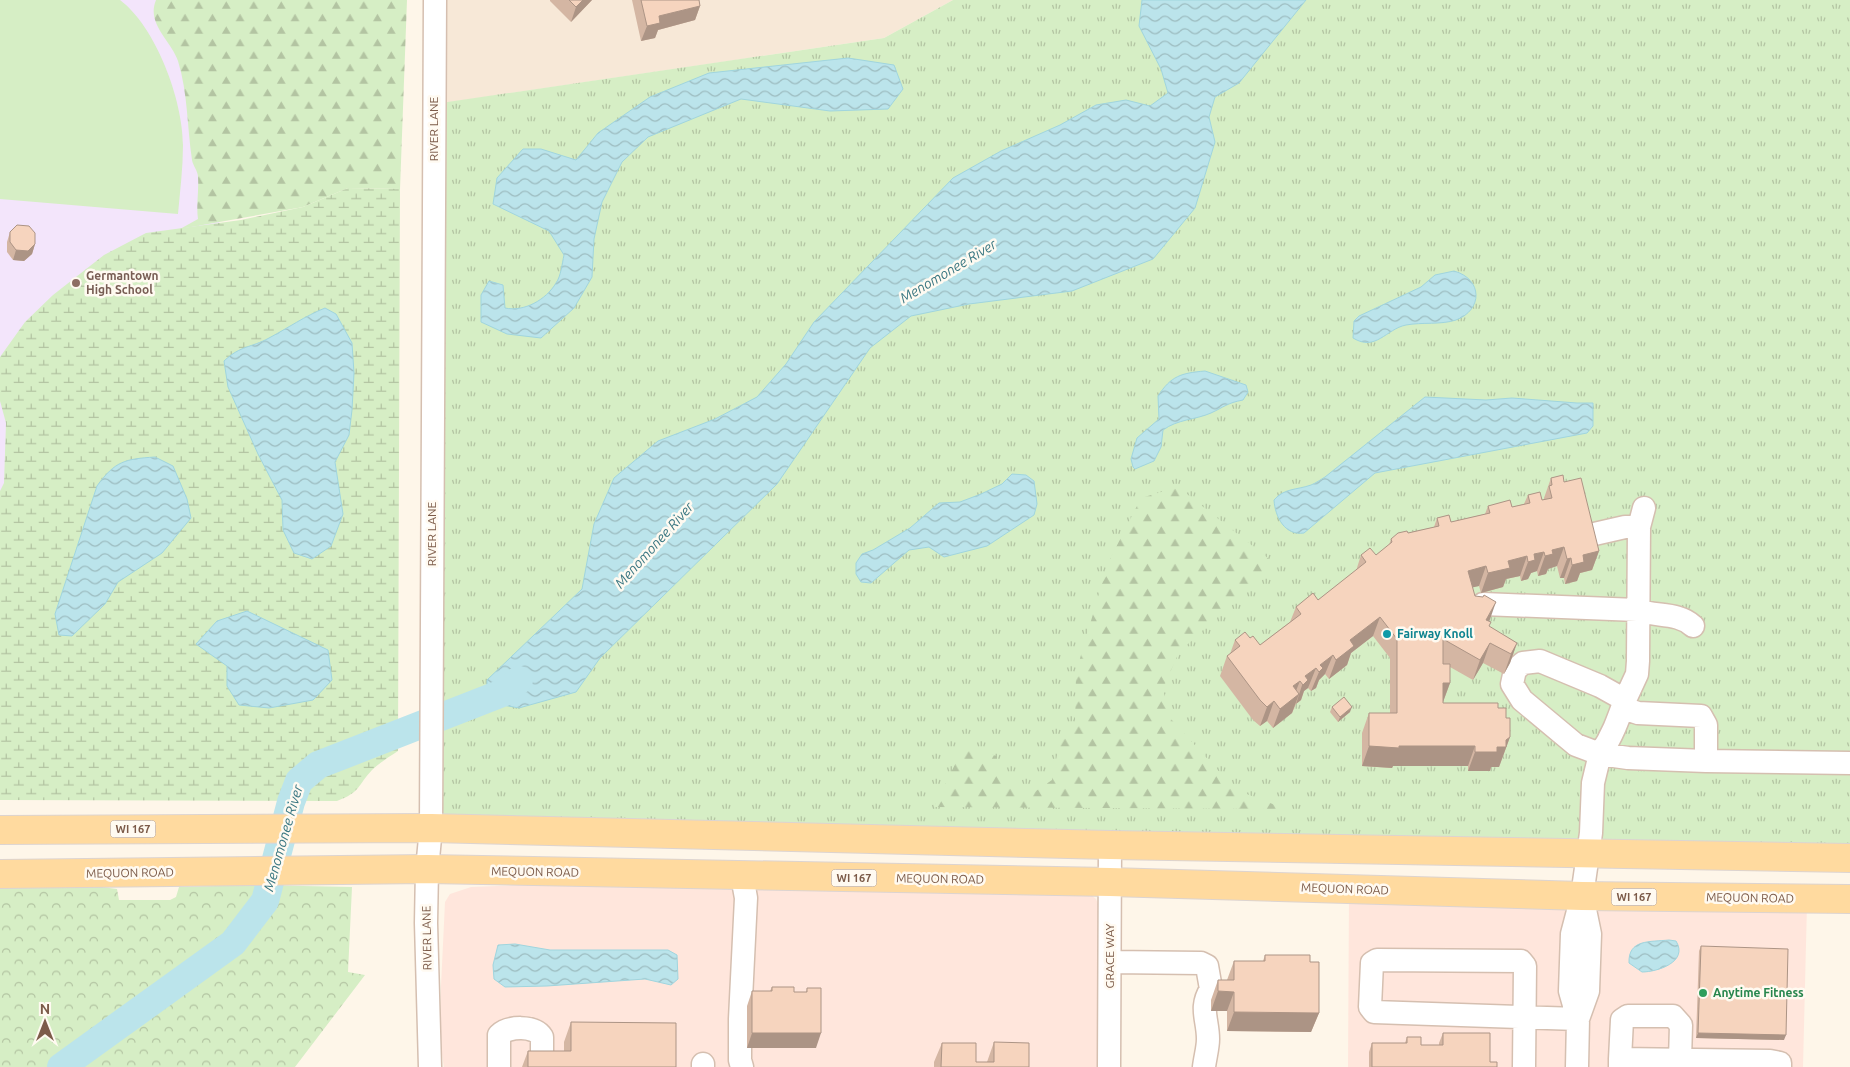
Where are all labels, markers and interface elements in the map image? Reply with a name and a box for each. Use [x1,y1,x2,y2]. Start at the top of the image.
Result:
street label: RIVER LANE [427,96,440,161]
water label: Menomonee River [897,236,1000,306]
place label: Germantown High School [86,269,159,296]
marker: Germantown High School [70,277,82,289]
water label: Menomonee River [611,498,697,591]
street label: RIVER LANE [425,501,438,566]
place label: Fairway Knoll [1397,627,1473,640]
marker: Fairway Knoll [1381,628,1393,640]
water label: Menomonee River [260,782,306,893]
road number: WI 167 [110,821,156,838]
street label: MEQUON ROAD [491,864,579,879]
street label: MEQUON ROAD [86,865,174,880]
road number: WI 167 [832,870,876,886]
street label: MEQUON ROAD [896,871,984,886]
street label: MEQUON ROAD [1301,880,1389,897]
road number: WI 167 [1612,889,1656,906]
street label: MEQUON ROAD [1706,890,1794,905]
street label: RIVER LANE [419,905,434,970]
street label: GRACE WAY [1103,923,1116,989]
place label: Anytime Fitness [1713,986,1804,999]
marker: Anytime Fitness [1697,987,1709,999]
north arrow [20,997,70,1047]
text: N [40,1001,50,1017]

